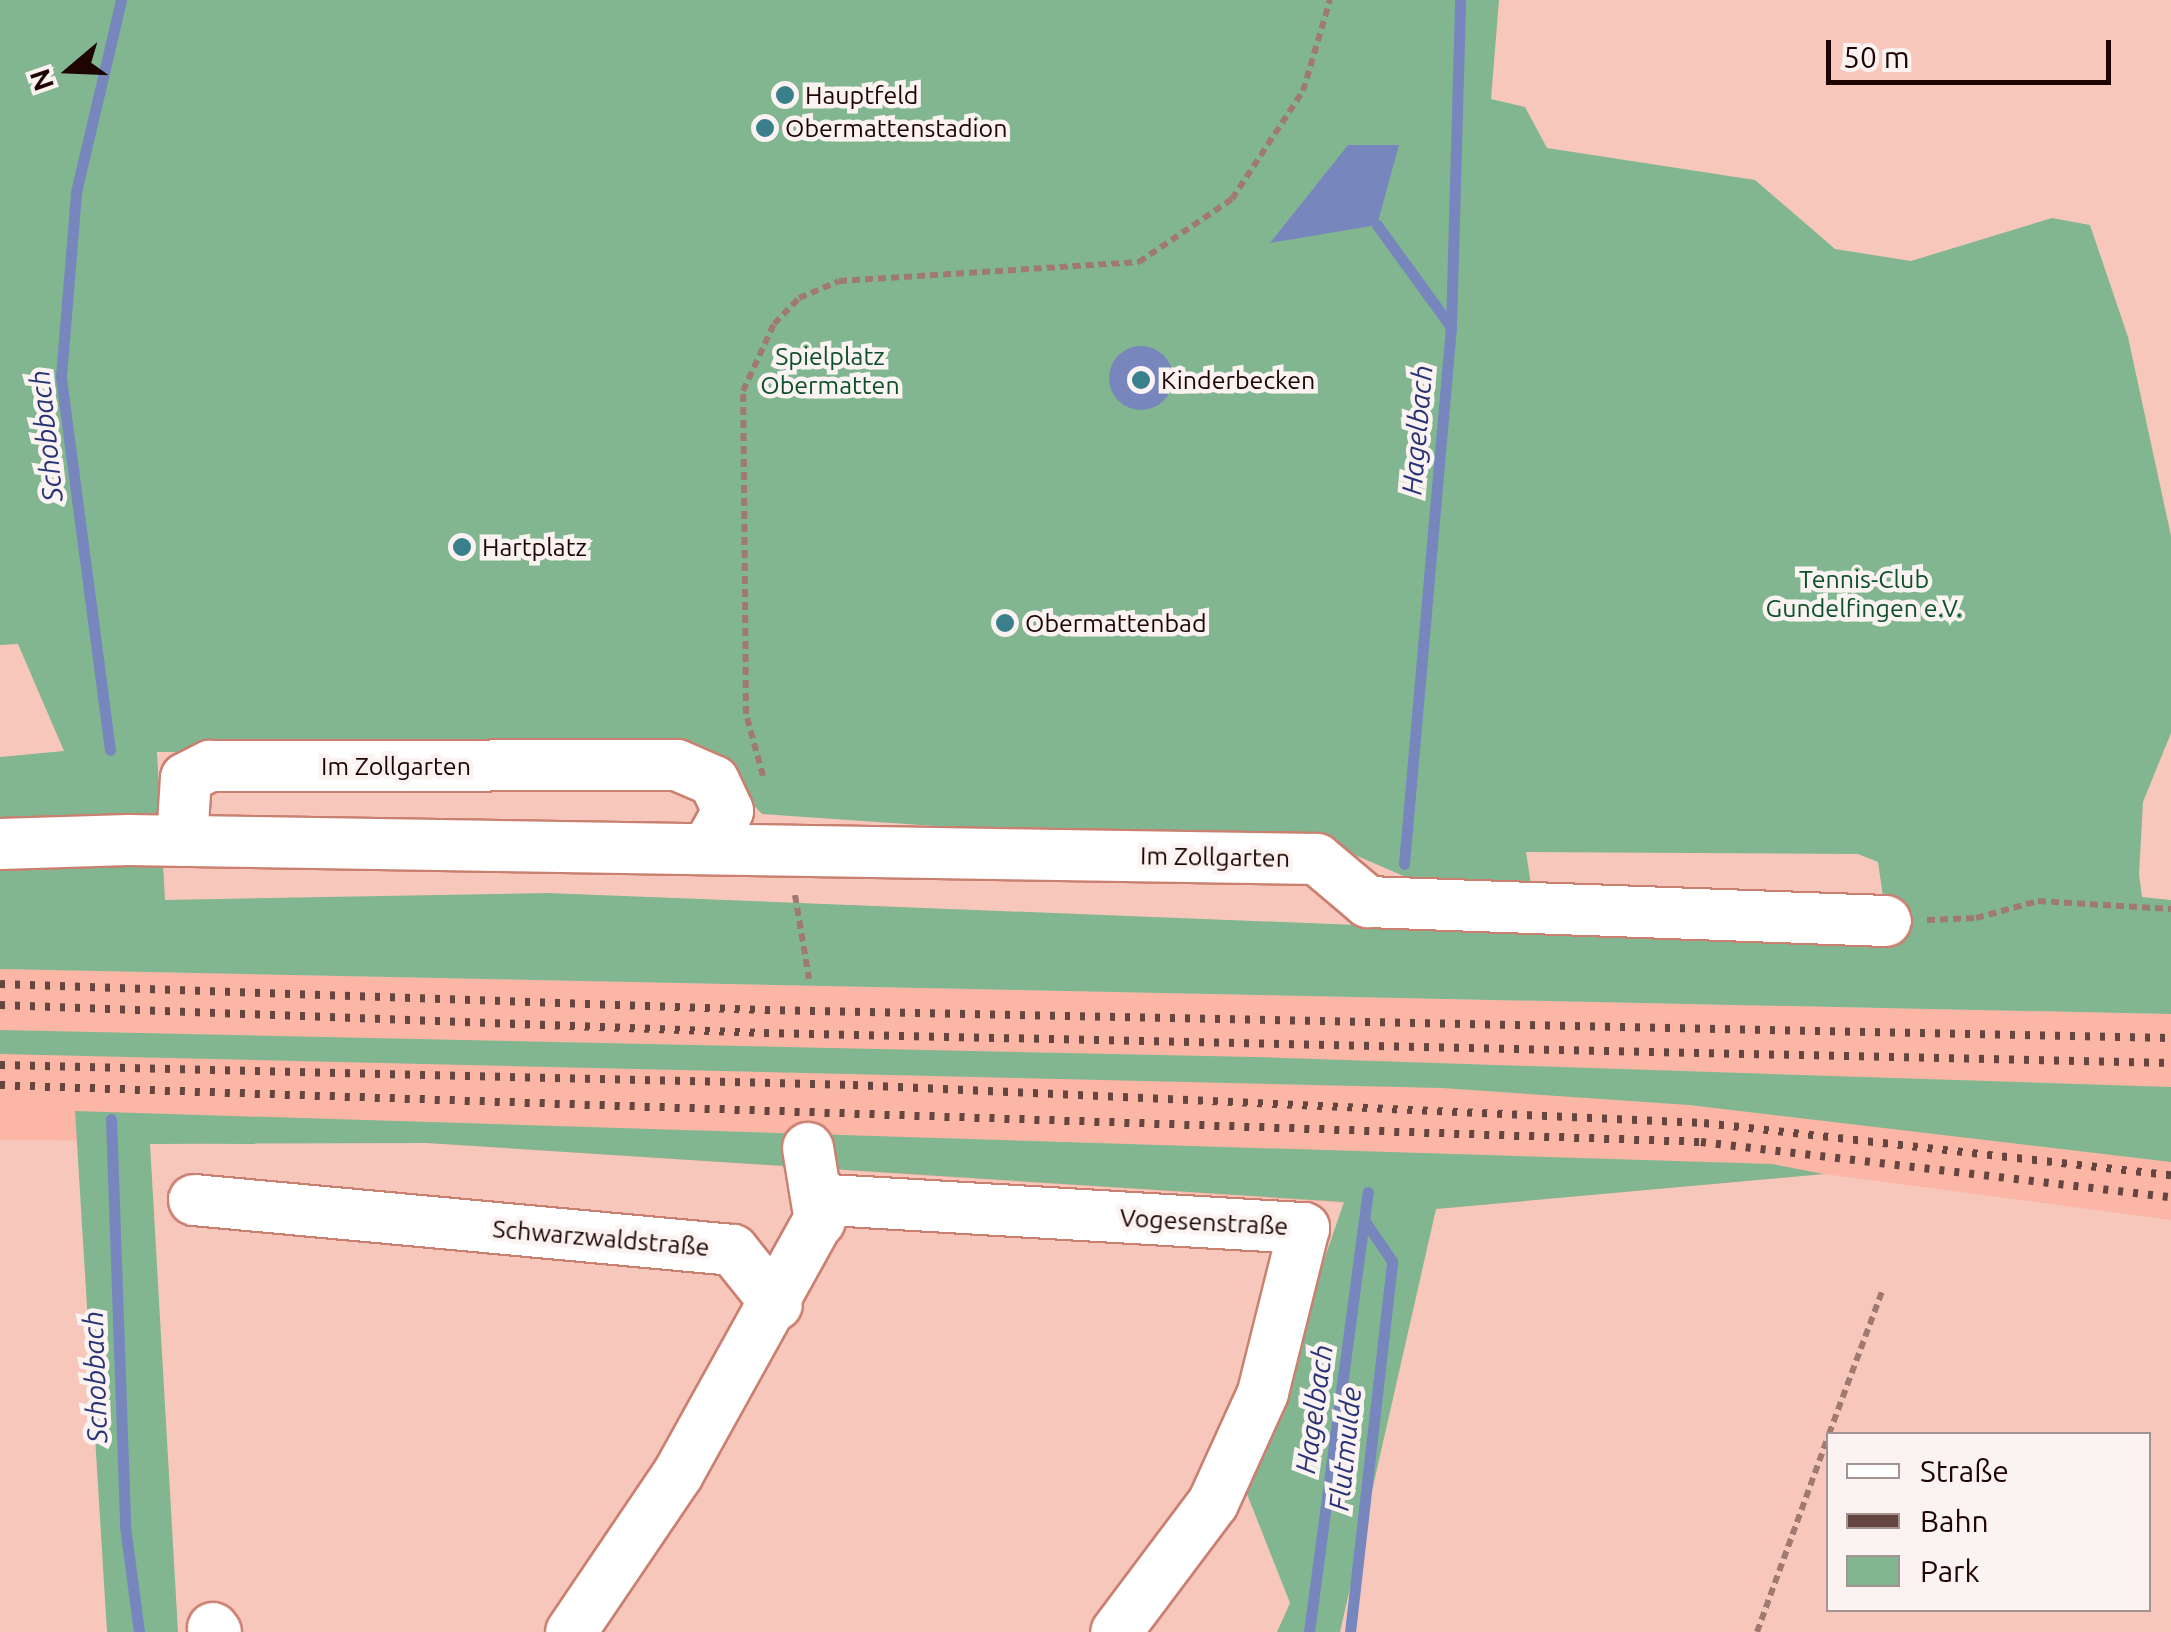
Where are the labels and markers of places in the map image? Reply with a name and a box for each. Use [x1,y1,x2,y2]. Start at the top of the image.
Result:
place label: Hauptfeld [805,80,918,110]
marker: Hauptfeld [774,84,796,106]
place label: Obermattenstadion [785,113,1007,143]
marker: Obermattenstadion [754,117,776,139]
place label: Kinderbecken [1161,365,1315,395]
marker: Kinderbecken [1130,369,1152,391]
place label: Hartplatz [482,532,587,562]
marker: Hartplatz [451,536,473,558]
place label: Obermattenbad [1025,608,1206,638]
marker: Obermattenbad [994,612,1016,634]

